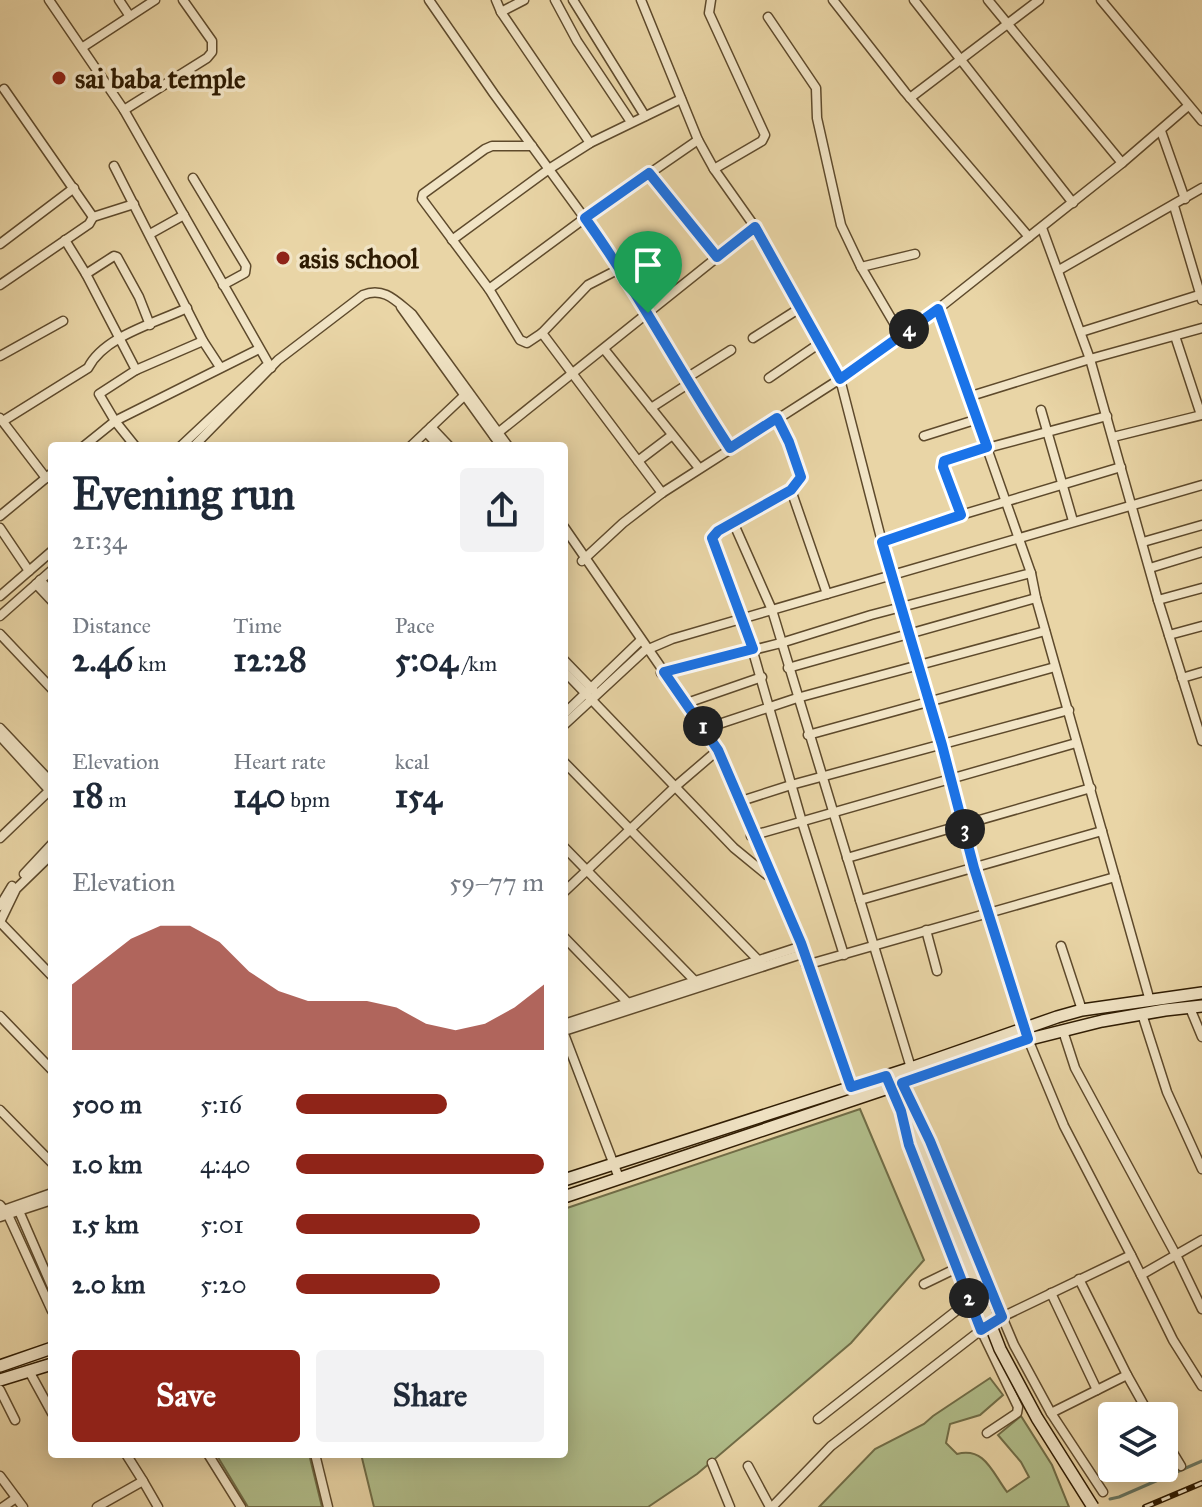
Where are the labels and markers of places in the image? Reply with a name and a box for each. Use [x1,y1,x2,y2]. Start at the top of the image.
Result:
place label: sai baba temple [75,61,246,96]
marker: sai baba temple [50,69,68,87]
pin [614,231,682,313]
place label: asis school [299,241,419,276]
marker: asis school [274,249,292,267]
pin: 4 [889,309,929,349]
pin: 1 [683,706,723,746]
pin: 3 [945,809,985,849]
pin: 2 [949,1278,989,1318]

